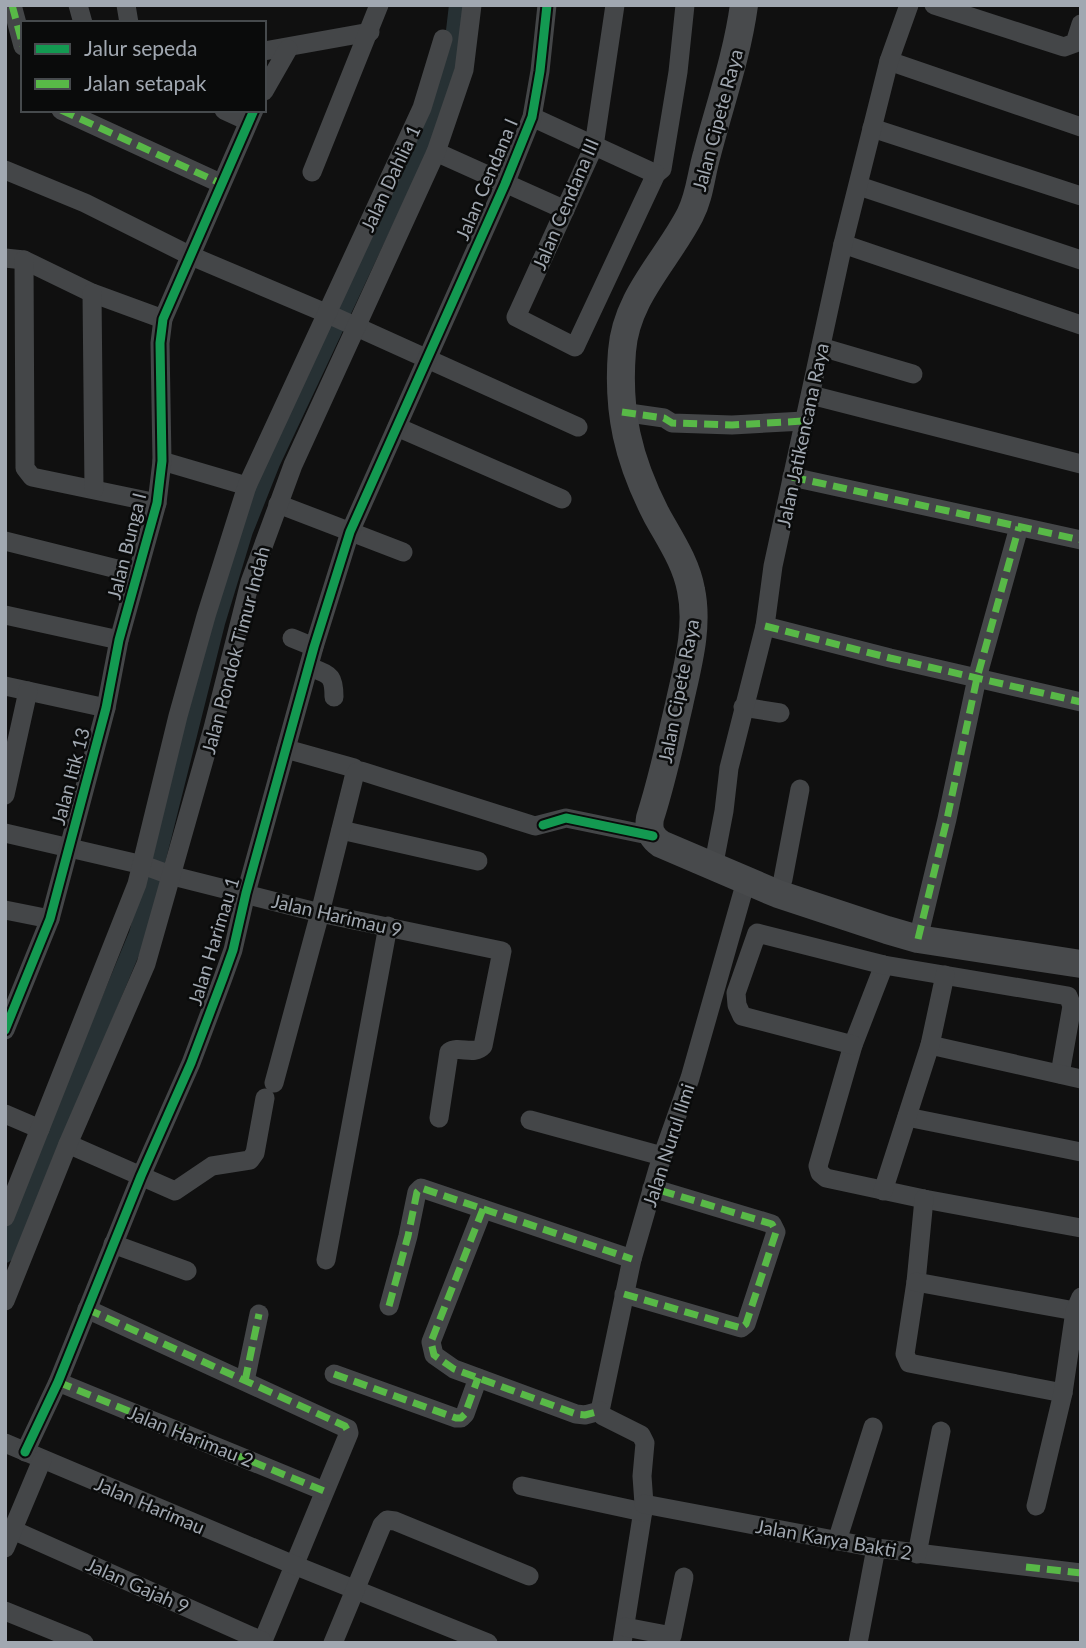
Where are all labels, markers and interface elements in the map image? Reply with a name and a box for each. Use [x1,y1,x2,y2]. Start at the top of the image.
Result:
legend [21,21,266,112]
text: Jalur sepeda [84,35,197,60]
street label: Jalan Cipete Raya [687,46,747,194]
text: Jalan setapak [84,70,207,95]
street label: Jalan Cendana I [450,115,522,243]
street label: Jalan Dahlia 1 [355,121,425,235]
street label: Jalan Cendana III [527,135,603,273]
street label: Jalan Jatikencana Raya [771,341,833,529]
street label: Jalan Bunga I [102,490,150,602]
street label: Jalan Pondok Timur Indah [196,544,274,756]
street label: Jalan Cipete Raya [653,617,703,765]
street label: Jalan Itik 13 [46,725,94,827]
street label: Jalan Harimau 1 [183,874,243,1008]
street label: Jalan Harimau 9 [270,889,404,941]
street label: Jalan Nurul Ilmi [637,1081,699,1209]
street label: Jalan Harimau 2 [125,1400,257,1472]
street label: Jalan Harimau [92,1471,208,1539]
street label: Jalan Karya Bakti 2 [754,1514,914,1564]
street label: Jalan Gajah 9 [83,1552,193,1618]

